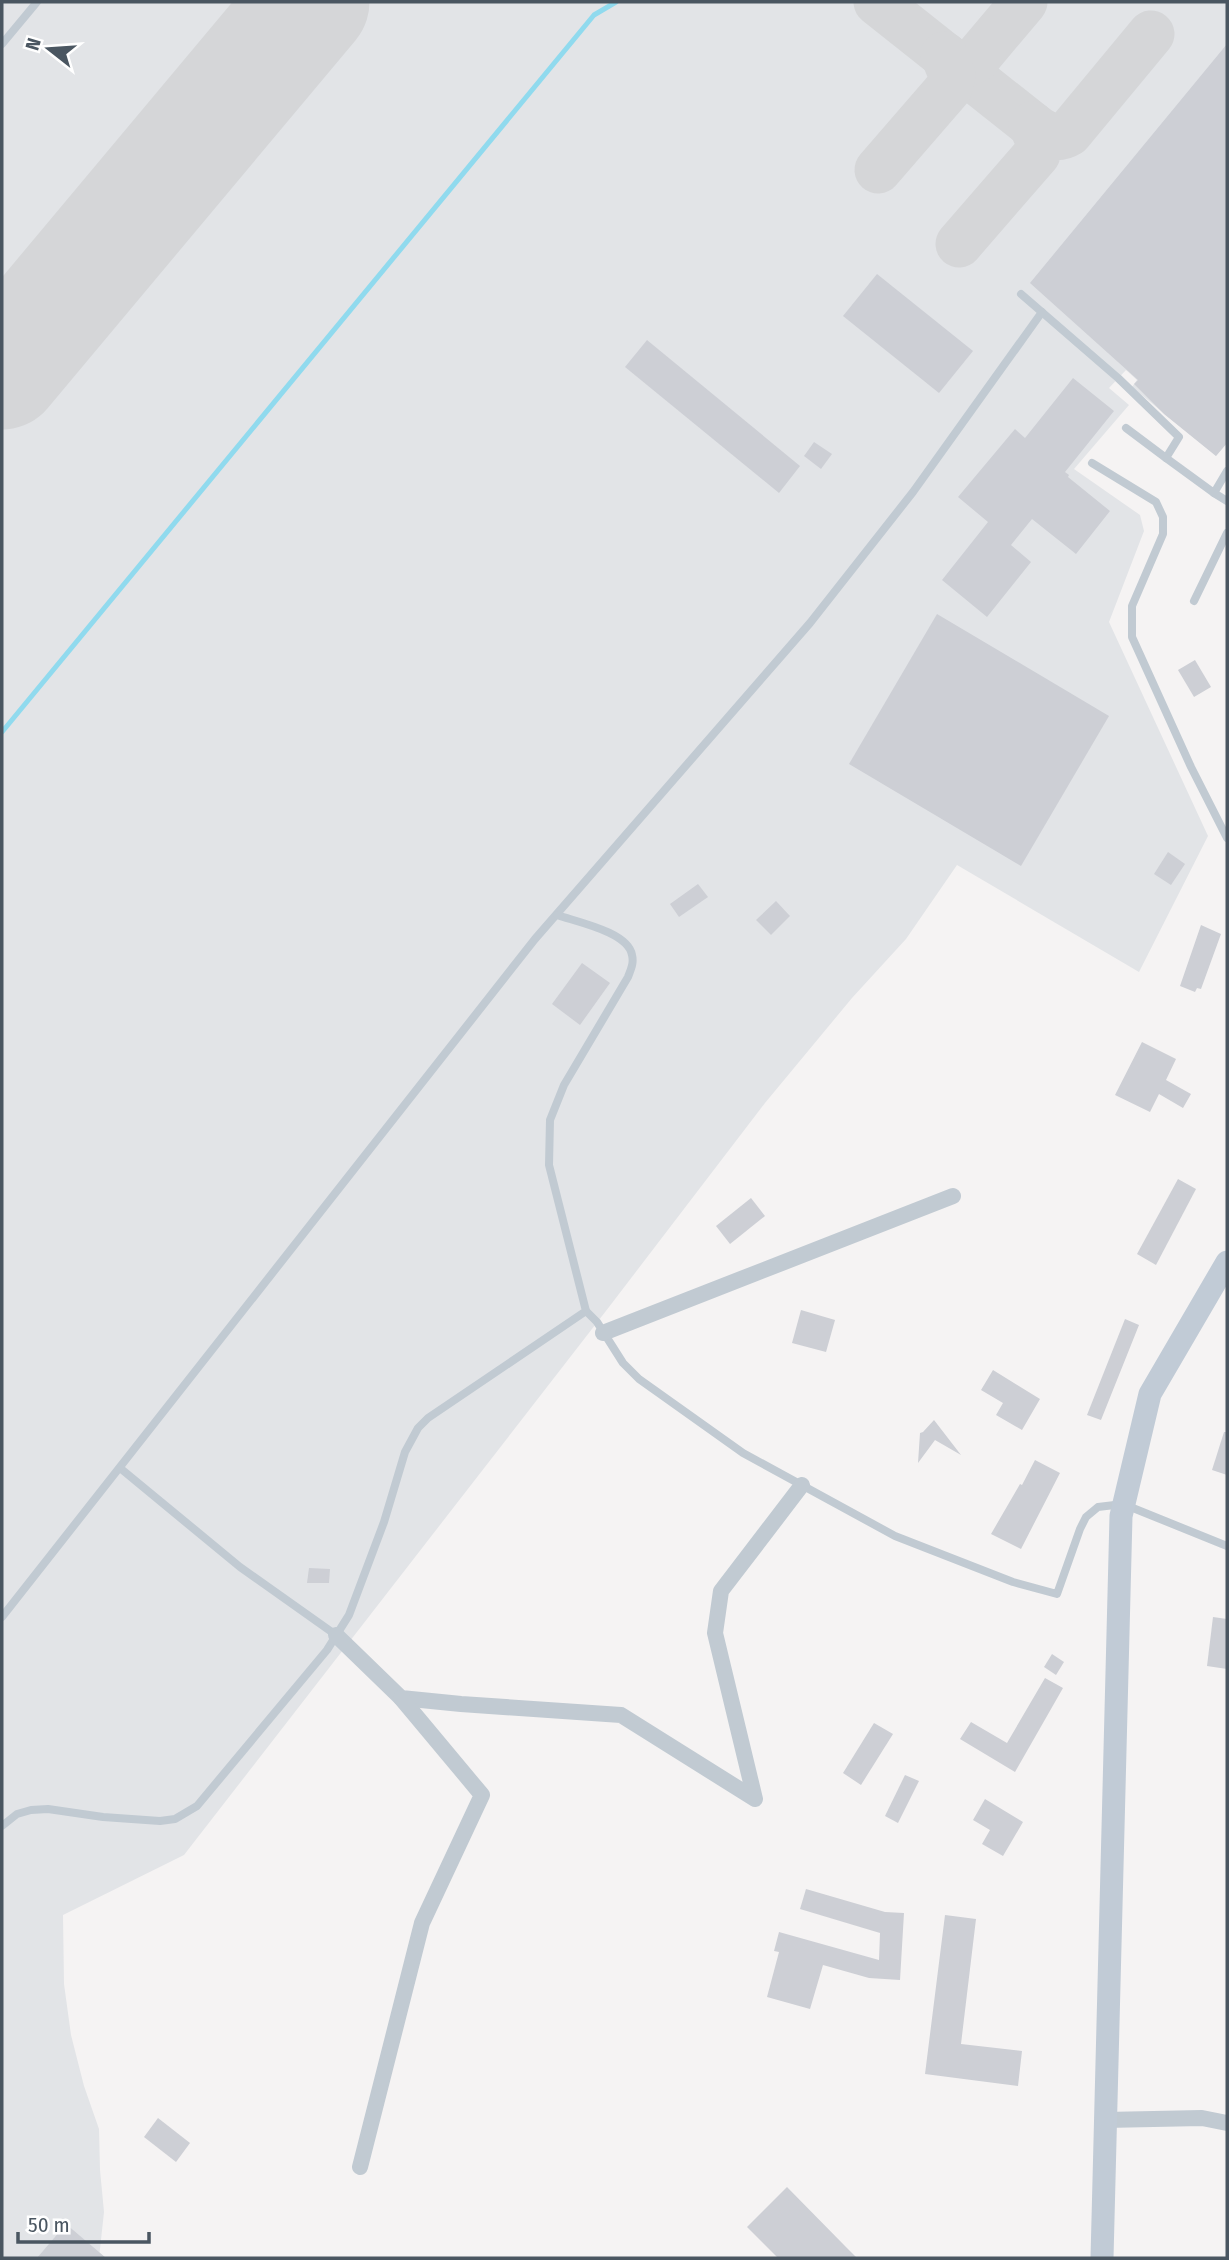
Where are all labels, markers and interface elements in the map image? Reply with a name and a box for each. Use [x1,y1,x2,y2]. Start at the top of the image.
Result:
north arrow [14,14,84,84]
text: N [21,35,46,53]
scale bar [18,2200,149,2244]
text: 50 m [28,2212,70,2238]

